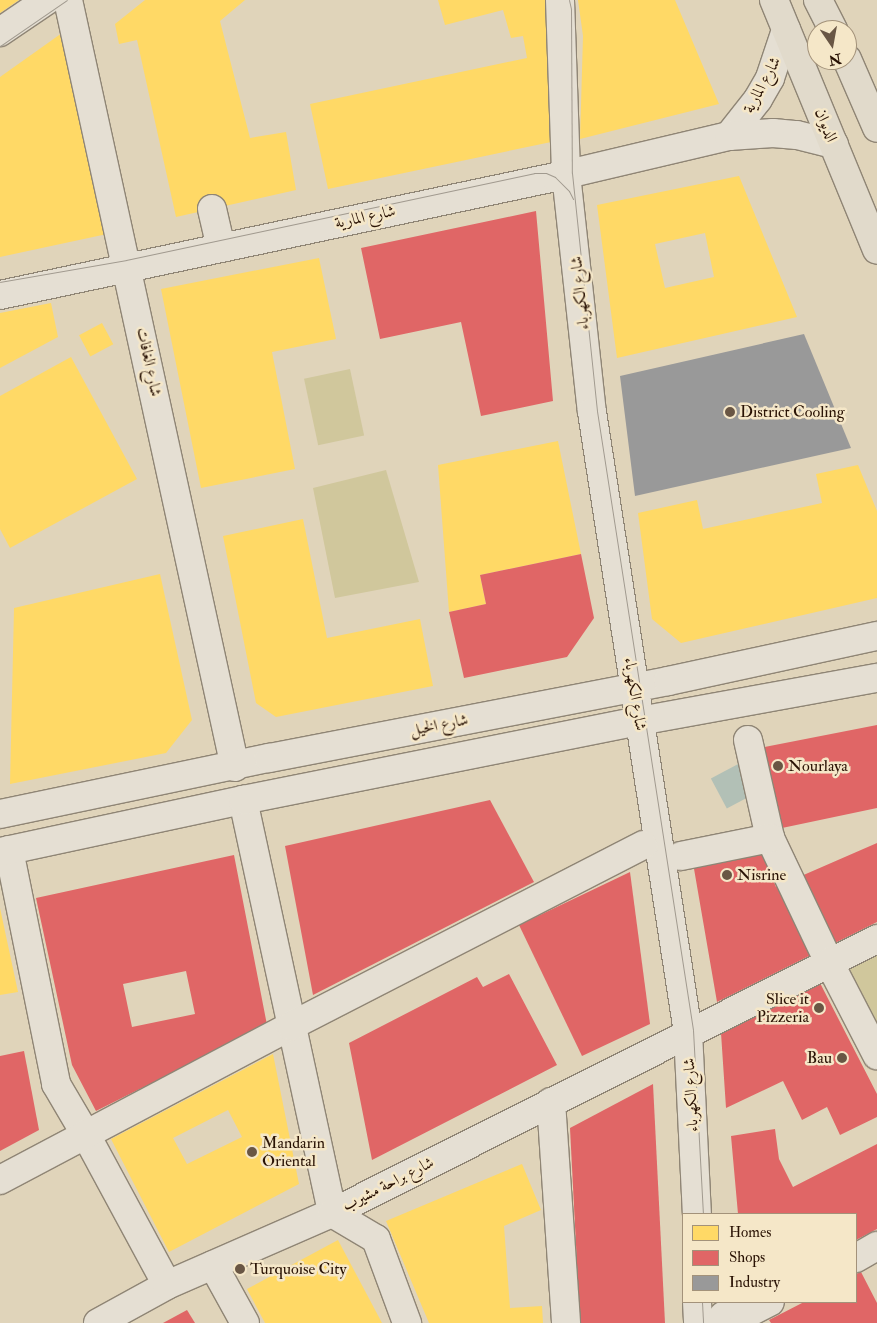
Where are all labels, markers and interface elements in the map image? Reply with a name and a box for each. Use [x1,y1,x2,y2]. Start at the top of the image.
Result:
north arrow [807,20,857,70]
text: N [827,50,843,69]
street label: شارع المارية [739,53,785,117]
street label: الديوان [811,105,841,145]
street label: شارع المارية [333,201,397,233]
street label: شارع الكهرباء [567,255,593,331]
street label: شارع الغافات [132,326,166,398]
place label: District Cooling [740,402,845,422]
marker: District Cooling [724,406,736,418]
street label: شارع الكهرباء [620,656,650,732]
street label: شارع الخيل [408,710,470,740]
place label: Nourlaya [788,756,848,776]
marker: Nourlaya [772,760,784,772]
place label: Nisrine [737,865,786,885]
marker: Nisrine [721,869,733,881]
place label: Slice it Pizzeria [756,989,809,1027]
marker: Slice it Pizzeria [813,1002,825,1014]
place label: Bau [807,1048,832,1068]
marker: Bau [836,1052,848,1064]
street label: شارع الكهرباء [679,1058,703,1132]
place label: Mandarin Oriental [262,1133,325,1171]
marker: Mandarin Oriental [246,1146,258,1158]
street label: شارع براحة مشيرب [339,1153,437,1215]
legend [682,1213,857,1303]
text: Homes [729,1223,771,1242]
text: Shops [729,1248,765,1267]
place label: Turquoise City [250,1259,346,1279]
marker: Turquoise City [234,1263,246,1275]
text: Industry [729,1273,780,1292]

